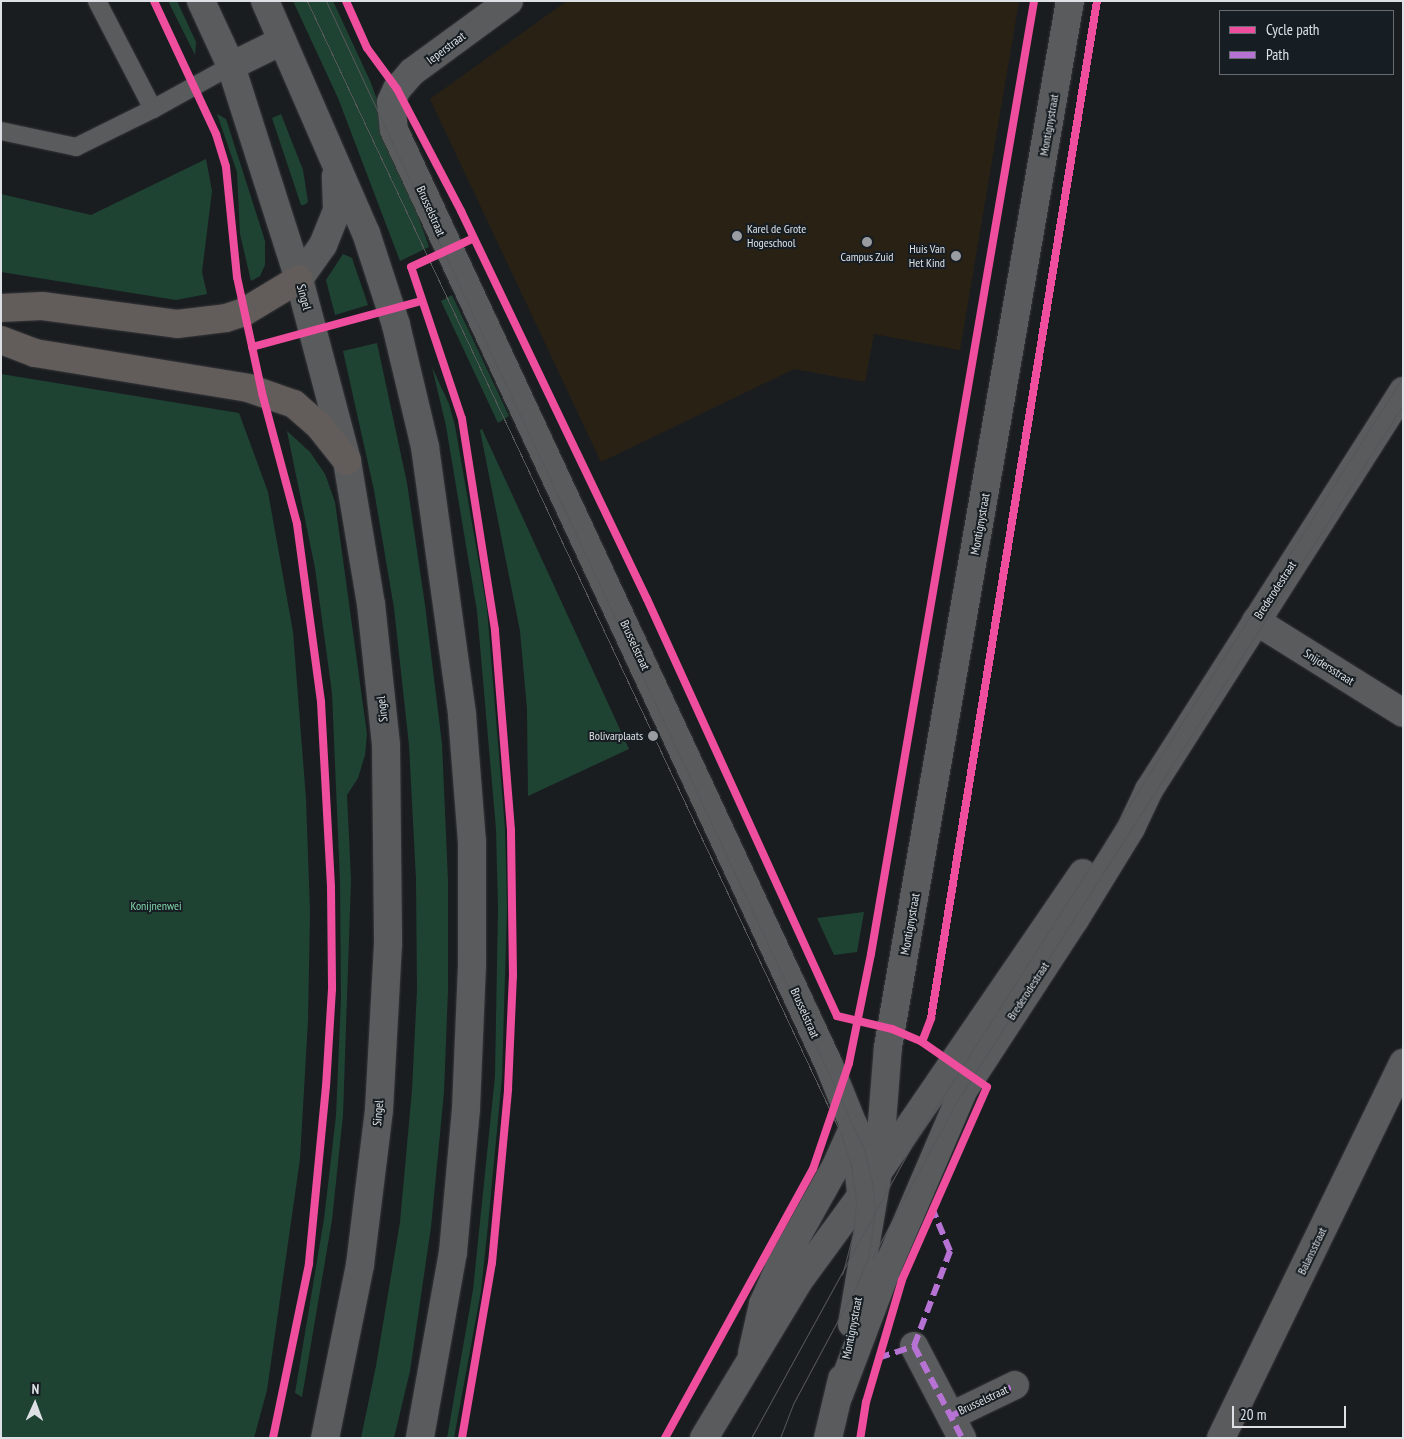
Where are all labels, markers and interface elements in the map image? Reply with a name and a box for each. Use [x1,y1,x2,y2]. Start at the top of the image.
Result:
legend [1219,10,1394,75]
text: Cycle path [1266,20,1319,39]
street label: Ieperstraat [424,29,468,67]
text: Path [1266,45,1289,64]
street label: Montignystraat [1036,93,1062,157]
street label: Brusselstraat [414,184,448,238]
place label: Karel de Grote Hogeschool [747,222,806,250]
marker: Karel de Grote Hogeschool [731,230,743,242]
marker: Campus Zuid [861,236,873,248]
place label: Huis Van Het Kind [909,242,945,270]
marker: Huis Van Het Kind [949,249,963,263]
place label: Campus Zuid [840,250,894,264]
street label: Singel [294,283,314,311]
street label: Montignystraat [967,492,993,556]
street label: Brederodestraat [1251,558,1299,622]
street label: Brusselstraat [617,618,653,672]
street label: Snijdersstraat [1301,646,1357,688]
street label: Singel [373,695,391,723]
place label: Bolivarplaats [589,729,643,743]
marker: Bolivarplaats [647,730,659,742]
street label: Montignystraat [897,892,923,956]
park label: Konijnenwei [130,899,182,913]
street label: Brederodestraat [1004,959,1052,1023]
street label: Brusselstraat [788,986,822,1040]
street label: Singel [370,1099,386,1127]
street label: Balansstraat [1294,1225,1330,1277]
street label: Montignystraat [839,1296,865,1360]
north arrow [10,1379,60,1429]
text: N [31,1380,40,1398]
street label: Brusselstraat [956,1382,1010,1418]
scale bar [1234,1396,1348,1428]
text: 20 m [1240,1405,1266,1424]

